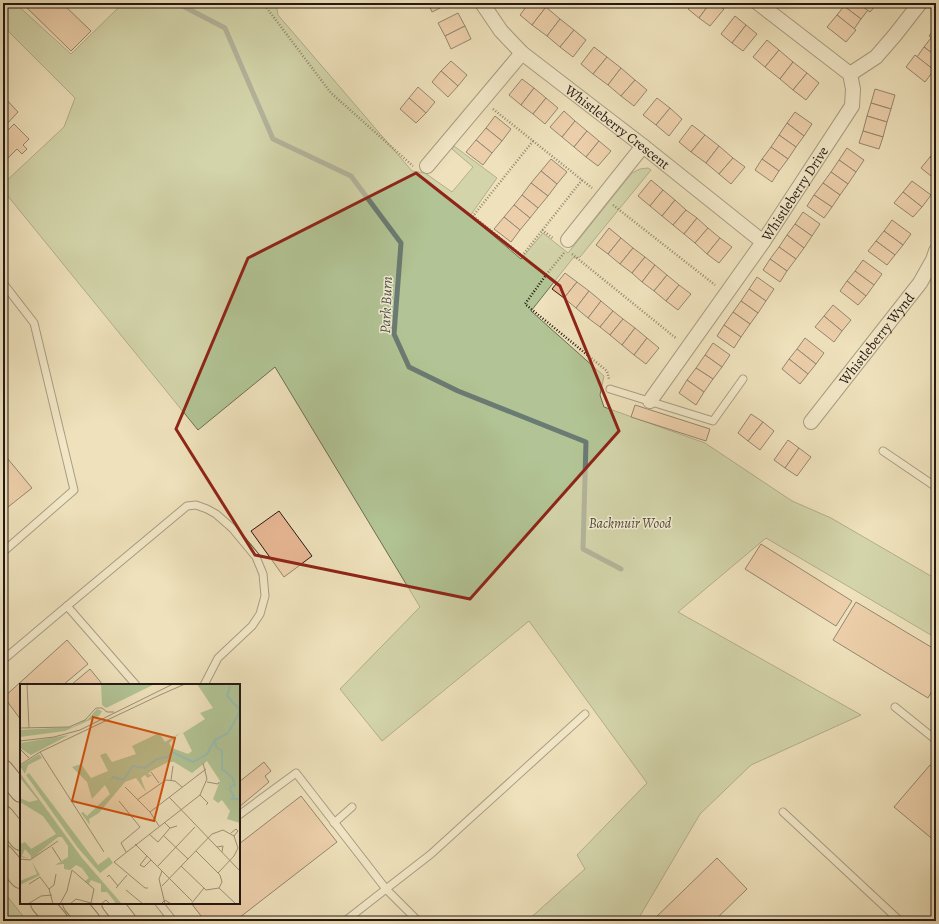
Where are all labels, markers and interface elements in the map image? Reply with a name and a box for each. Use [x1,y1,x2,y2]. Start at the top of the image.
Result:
street label: Whistleberry Crescent [561,80,674,174]
street label: Whistleberry Drive [756,143,833,245]
water label: Park Burn [375,276,397,334]
street label: Whistleberry Wynd [834,288,919,389]
park label: Backmuir Wood [589,514,672,533]
inset map [20,684,240,904]

